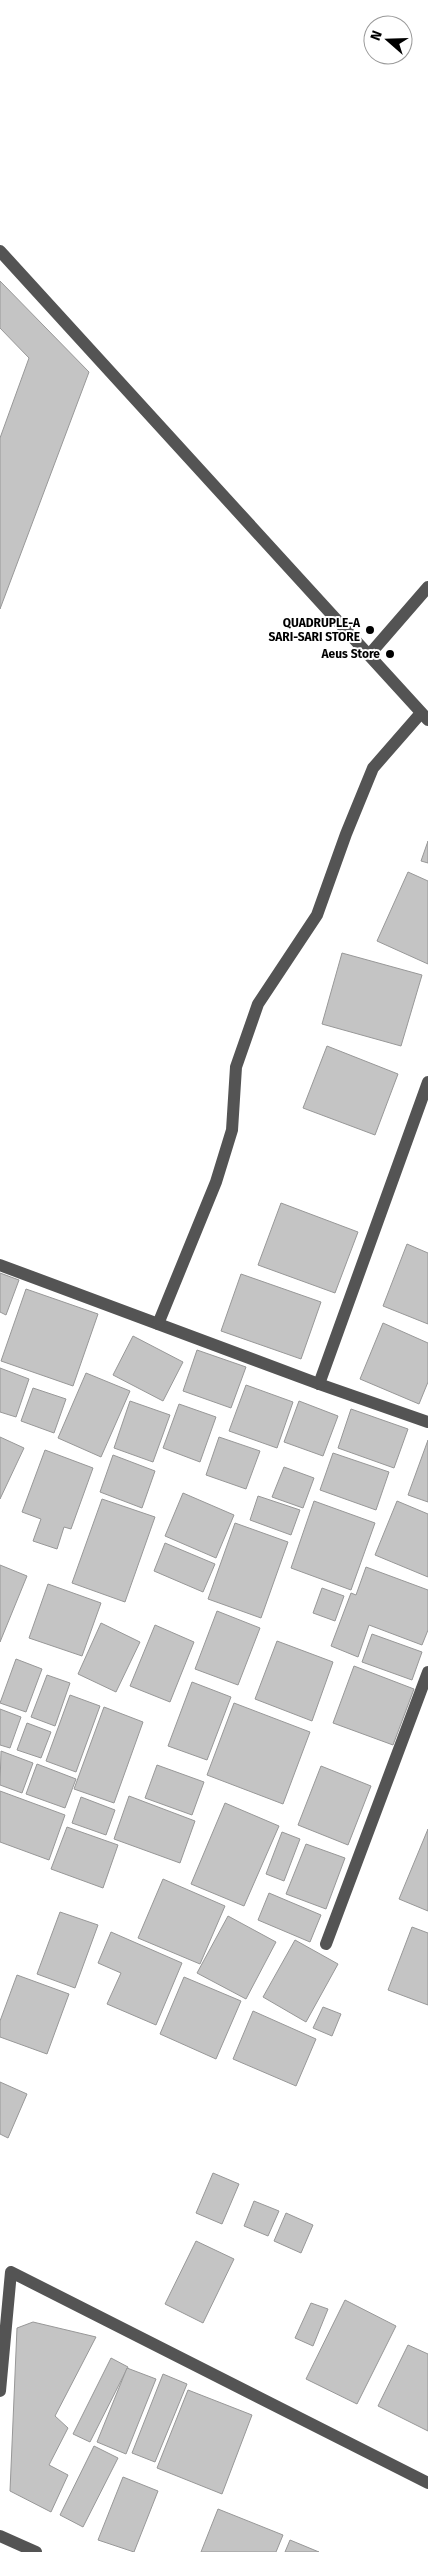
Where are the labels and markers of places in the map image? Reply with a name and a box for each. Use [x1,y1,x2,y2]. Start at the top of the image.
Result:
place label: QUADRUPLE-A SARI-SARI STORE [268,616,361,644]
marker: QUADRUPLE-A SARI-SARI STORE [364,624,376,636]
place label: Aeus Store [320,647,380,661]
marker: Aeus Store [384,648,396,660]

